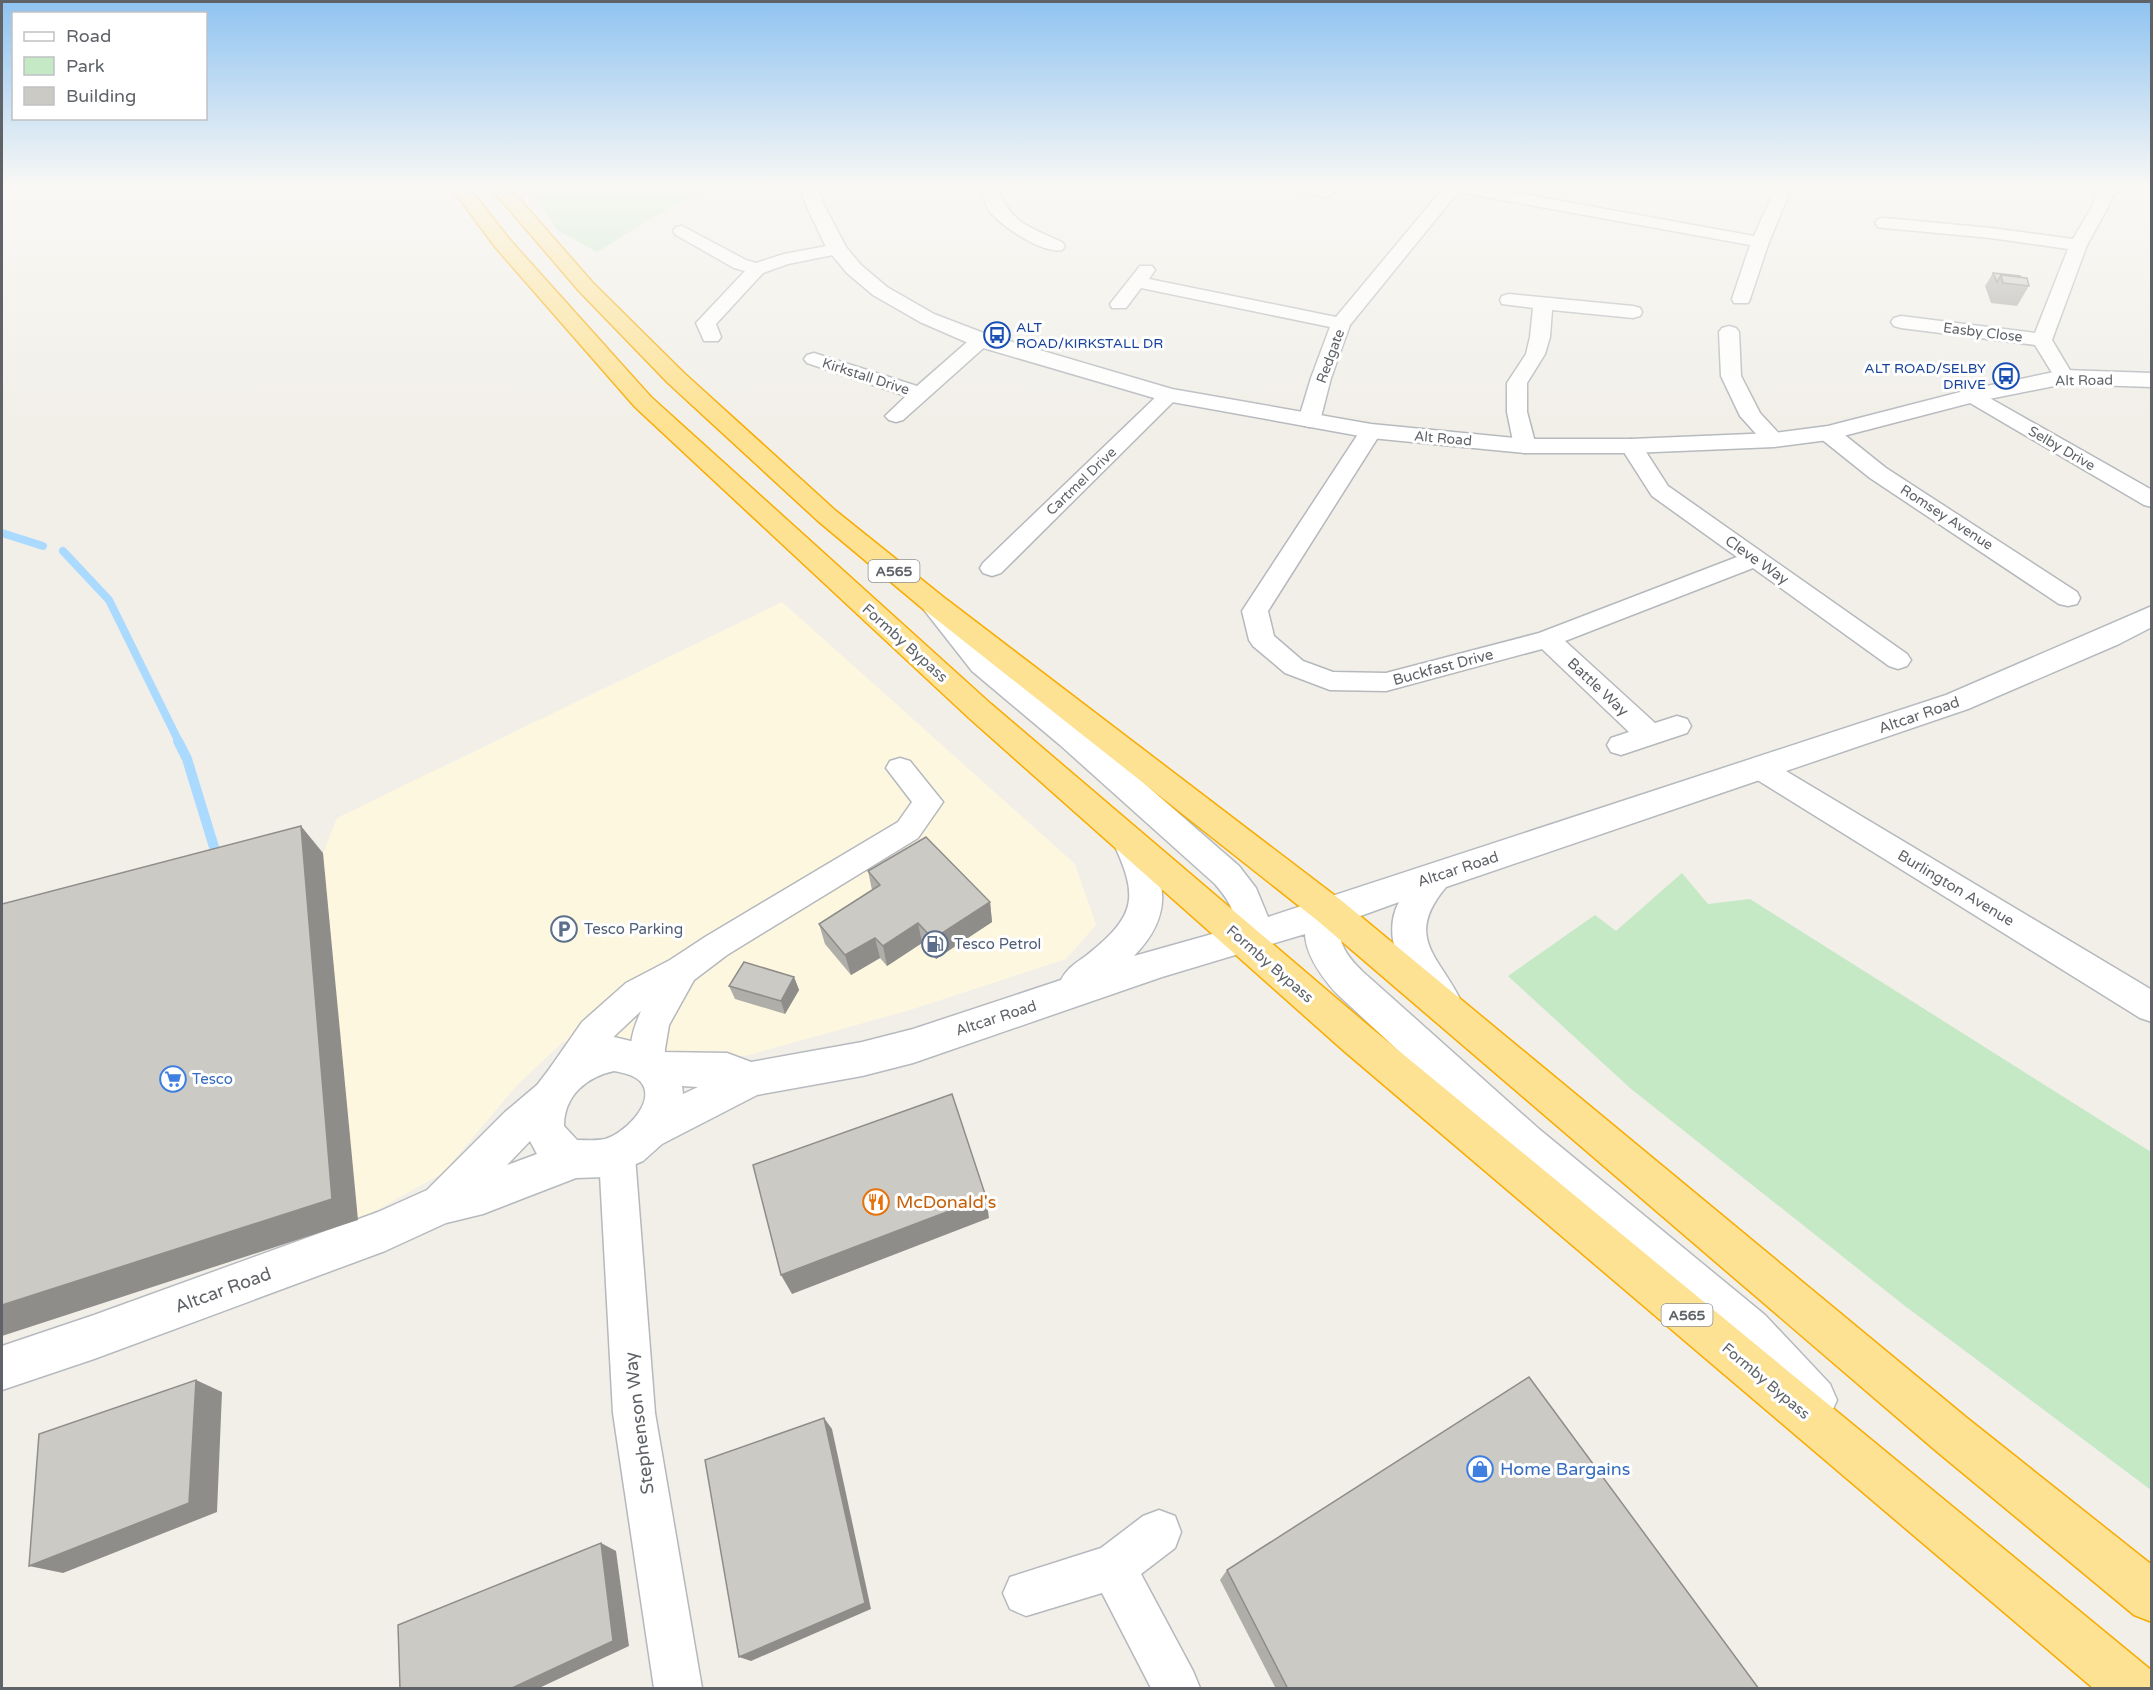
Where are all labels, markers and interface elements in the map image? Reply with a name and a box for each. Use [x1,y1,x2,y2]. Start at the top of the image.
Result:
legend [12,12,207,120]
text: Road [66,25,111,47]
text: Park [66,55,105,77]
text: Building [66,85,136,107]
place label: ALT ROAD/KIRKSTALL DR [1016,319,1163,352]
street label: Easby Close [1942,319,2024,346]
bus stop icon: ALT ROAD/KIRKSTALL DR [982,320,1012,350]
street label: Redgate [1313,327,1348,386]
street label: Kirkstall Drive [820,354,912,399]
place label: ALT ROAD/SELBY DRIVE [1864,360,1986,393]
bus stop icon: ALT ROAD/SELBY DRIVE [1991,361,2021,391]
street label: Alt Road [2055,371,2113,390]
street label: Selby Drive [2025,422,2098,474]
street label: Alt Road [1413,428,1473,449]
street label: Cartmel Drive [1043,444,1120,519]
street label: Romsey Avenue [1897,481,1996,554]
street label: Cleve Way [1722,531,1792,589]
road number: A565 [868,560,920,582]
street label: Formby Bypass [858,600,952,686]
street label: Buckfast Drive [1391,645,1495,689]
street label: Battle Way [1564,654,1632,720]
street label: Altcar Road [1876,693,1962,737]
street label: Burlington Avenue [1894,846,2018,930]
street label: Altcar Road [1415,847,1501,891]
parking icon: Tesco Parking [549,914,579,944]
place label: Tesco Parking [584,920,683,938]
street label: Formby Bypass [1223,921,1317,1007]
fuel station icon: Tesco Petrol [920,929,950,959]
place label: Tesco Petrol [954,935,1041,953]
street label: Altcar Road [953,996,1039,1040]
supermarket icon: Tesco [158,1064,188,1094]
place label: Tesco [192,1070,233,1088]
restaurant icon: McDonald's [861,1187,891,1217]
place label: McDonald's [896,1191,996,1213]
street label: Altcar Road [172,1262,274,1318]
road number: A565 [1662,1304,1712,1326]
street label: Formby Bypass [1718,1339,1814,1423]
street label: Stephenson Way [619,1350,659,1496]
shop icon: Home Bargains [1465,1454,1495,1484]
place label: Home Bargains [1500,1458,1630,1480]

